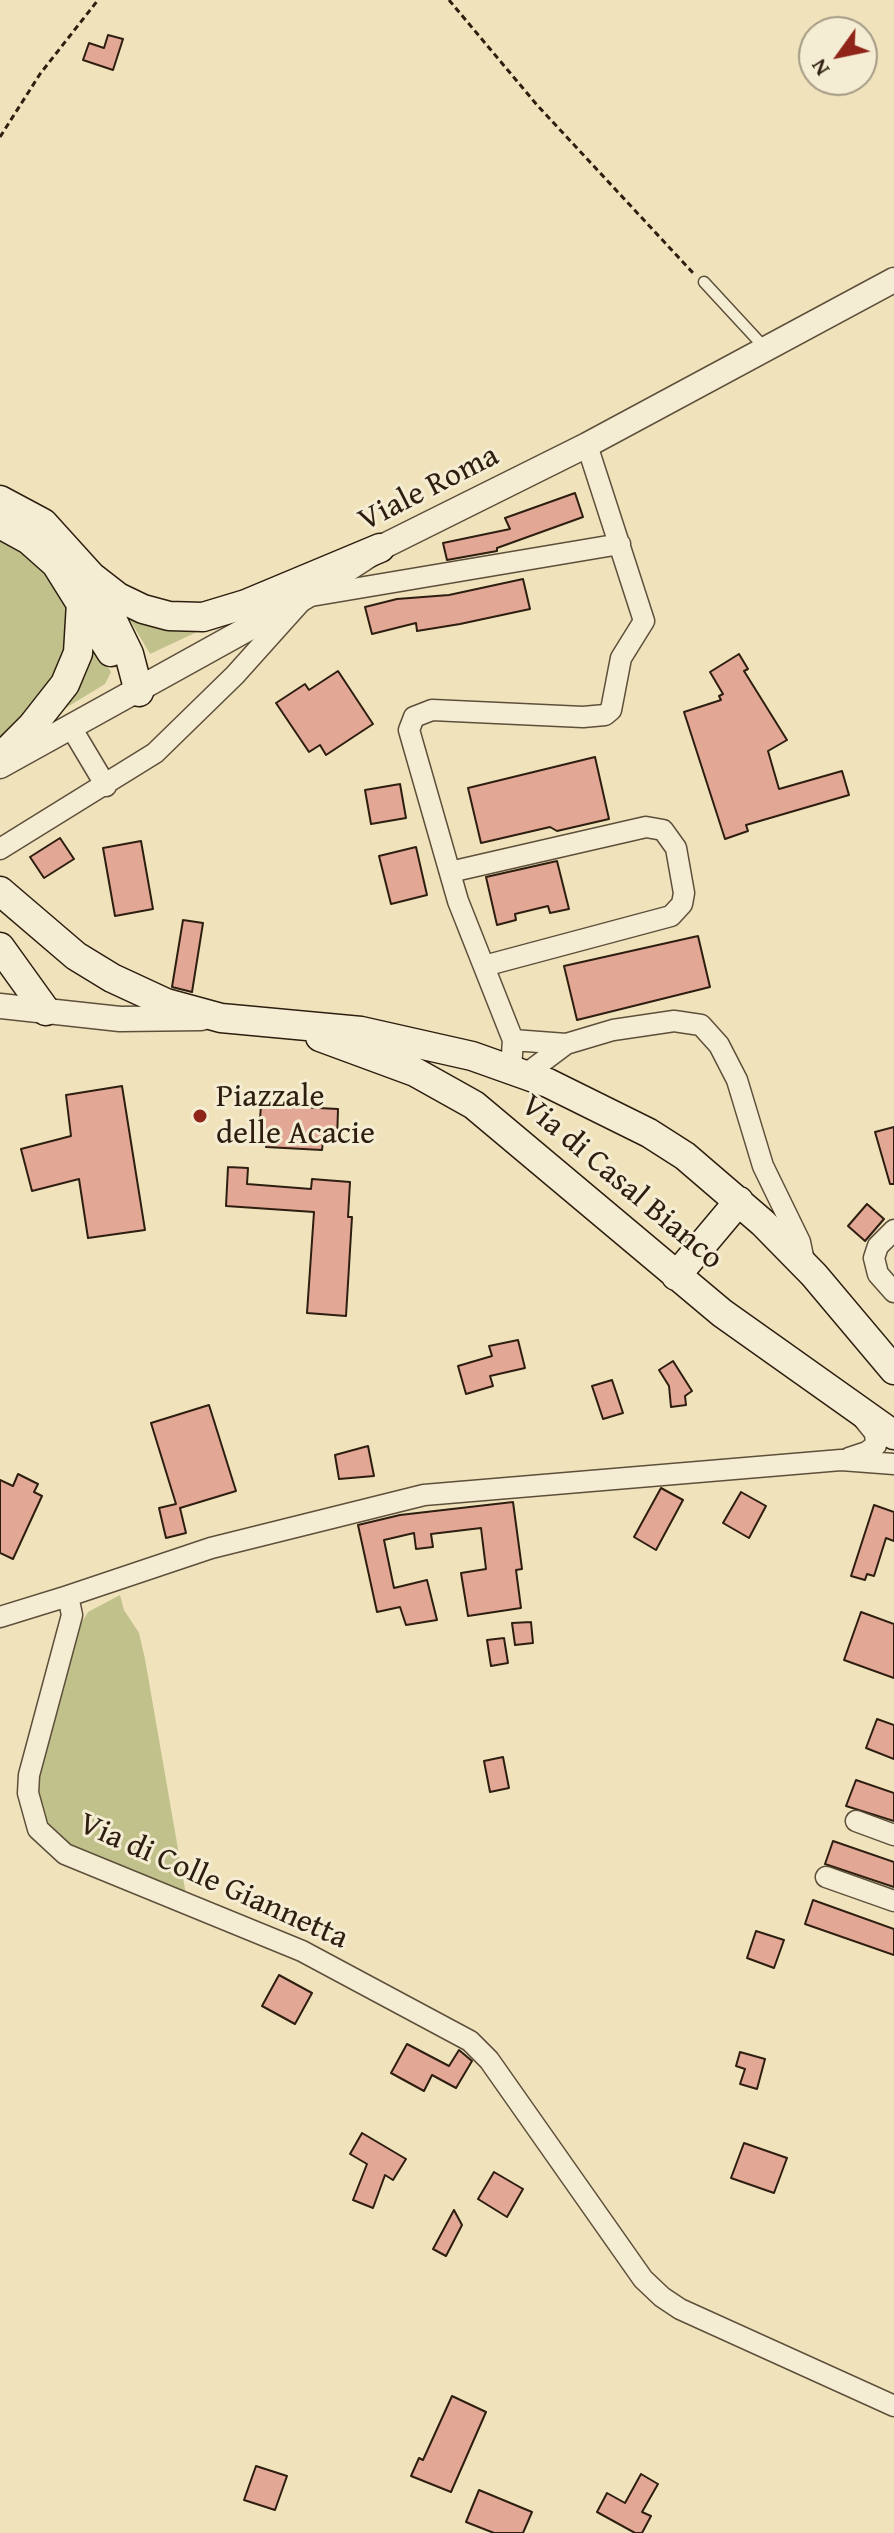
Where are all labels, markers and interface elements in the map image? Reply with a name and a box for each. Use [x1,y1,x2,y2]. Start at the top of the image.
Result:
north arrow [798,16,878,96]
text: N [802,53,837,83]
street label: Viale Roma [353,437,505,541]
place label: Piazzale delle Acacie [216,1079,375,1154]
street label: Via di Casal Bianco [512,1087,730,1279]
marker: Piazzale delle Acacie [191,1107,209,1125]
street label: Via di Colle Giannetta [72,1805,354,1959]

